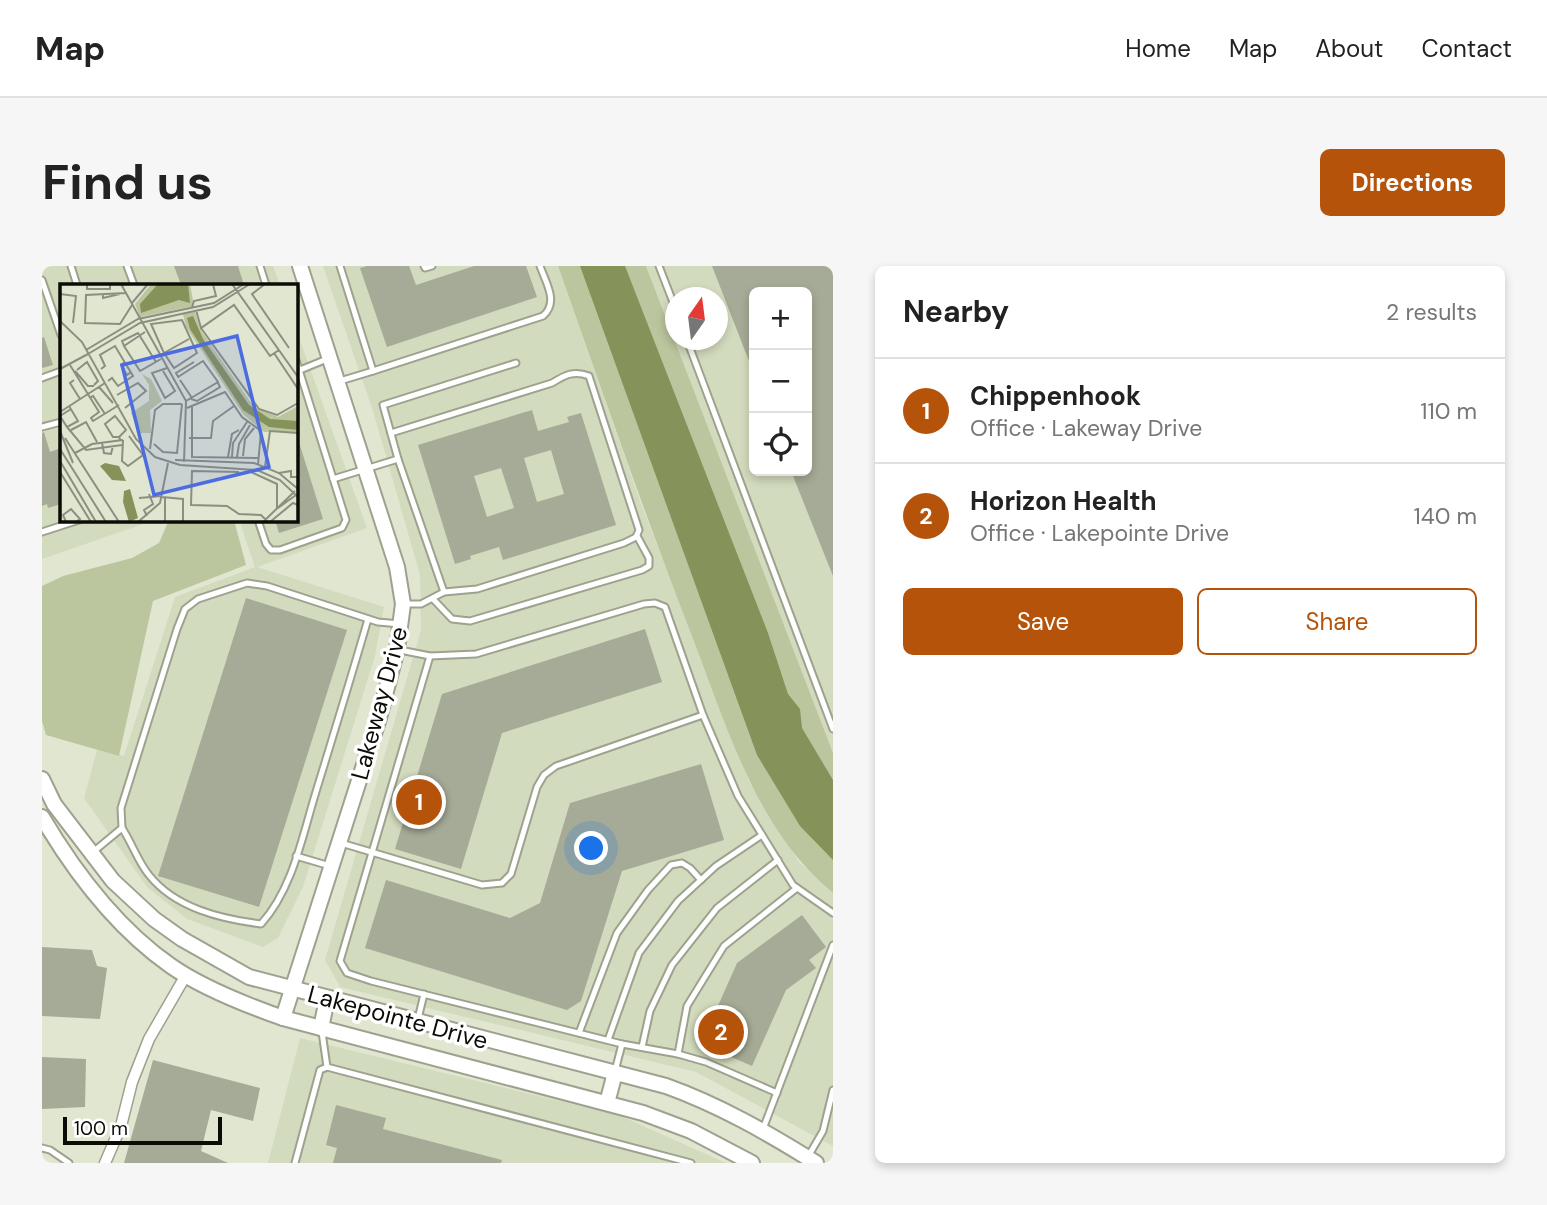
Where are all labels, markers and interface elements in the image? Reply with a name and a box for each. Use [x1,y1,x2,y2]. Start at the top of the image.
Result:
text: Map [35,27,105,70]
text: Home [1125,33,1191,64]
text: Map [1229,33,1277,64]
text: About [1315,33,1384,64]
text: Contact [1422,33,1512,64]
button: Directions [1320,149,1505,216]
text: Find us [42,150,213,214]
inset map [60,284,298,522]
north arrow [665,287,728,350]
map controls [749,287,812,476]
button: + [749,287,812,350]
text: Nearby [903,292,1009,331]
text: 2 results [1386,297,1477,327]
button: − [749,350,812,413]
text: Chippenhook [970,379,1141,413]
text: 1 [922,396,930,426]
text: 110 m [1420,396,1477,426]
button: locate [749,413,812,476]
text: Office · Lakeway Drive [970,413,1202,443]
text: Horizon Health [970,484,1157,518]
text: 2 [919,501,933,531]
text: 140 m [1414,501,1477,531]
text: Office · Lakepointe Drive [970,518,1229,548]
button: Save [903,588,1183,655]
button: Share [1197,588,1477,655]
street label: Lakeway Drive [344,623,414,783]
pin: 1 [396,776,442,828]
your location [574,831,608,865]
street label: Lakepointe Drive [305,978,491,1056]
pin: 2 [698,1006,744,1058]
scale bar [63,1114,222,1146]
text: 100 m [74,1116,128,1141]

